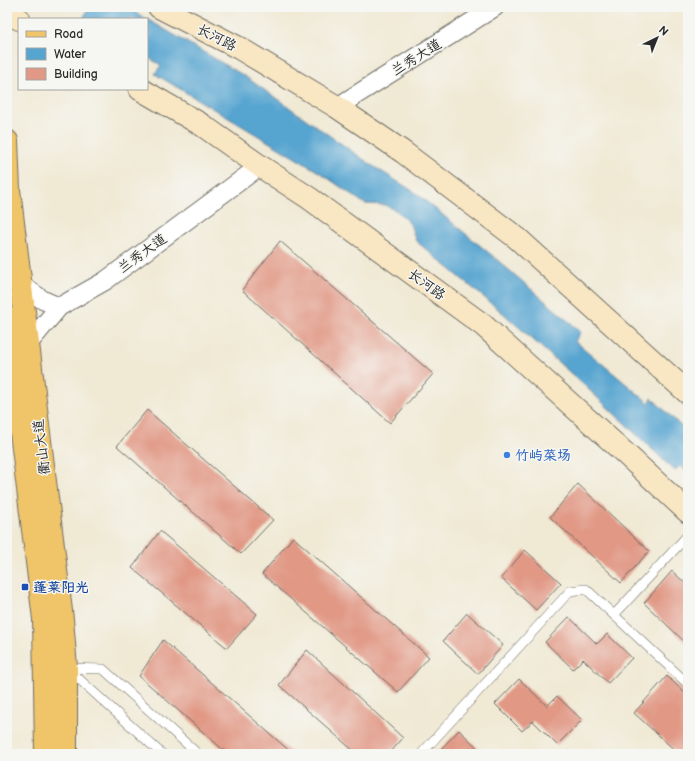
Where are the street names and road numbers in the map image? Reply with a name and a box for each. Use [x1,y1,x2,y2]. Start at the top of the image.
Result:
street label: 长河路 [194,20,239,55]
street label: 兰秀大道 [388,35,445,79]
street label: 兰秀大道 [115,230,170,277]
street label: 长河路 [405,265,449,304]
street label: 衢山大道 [30,418,53,476]

